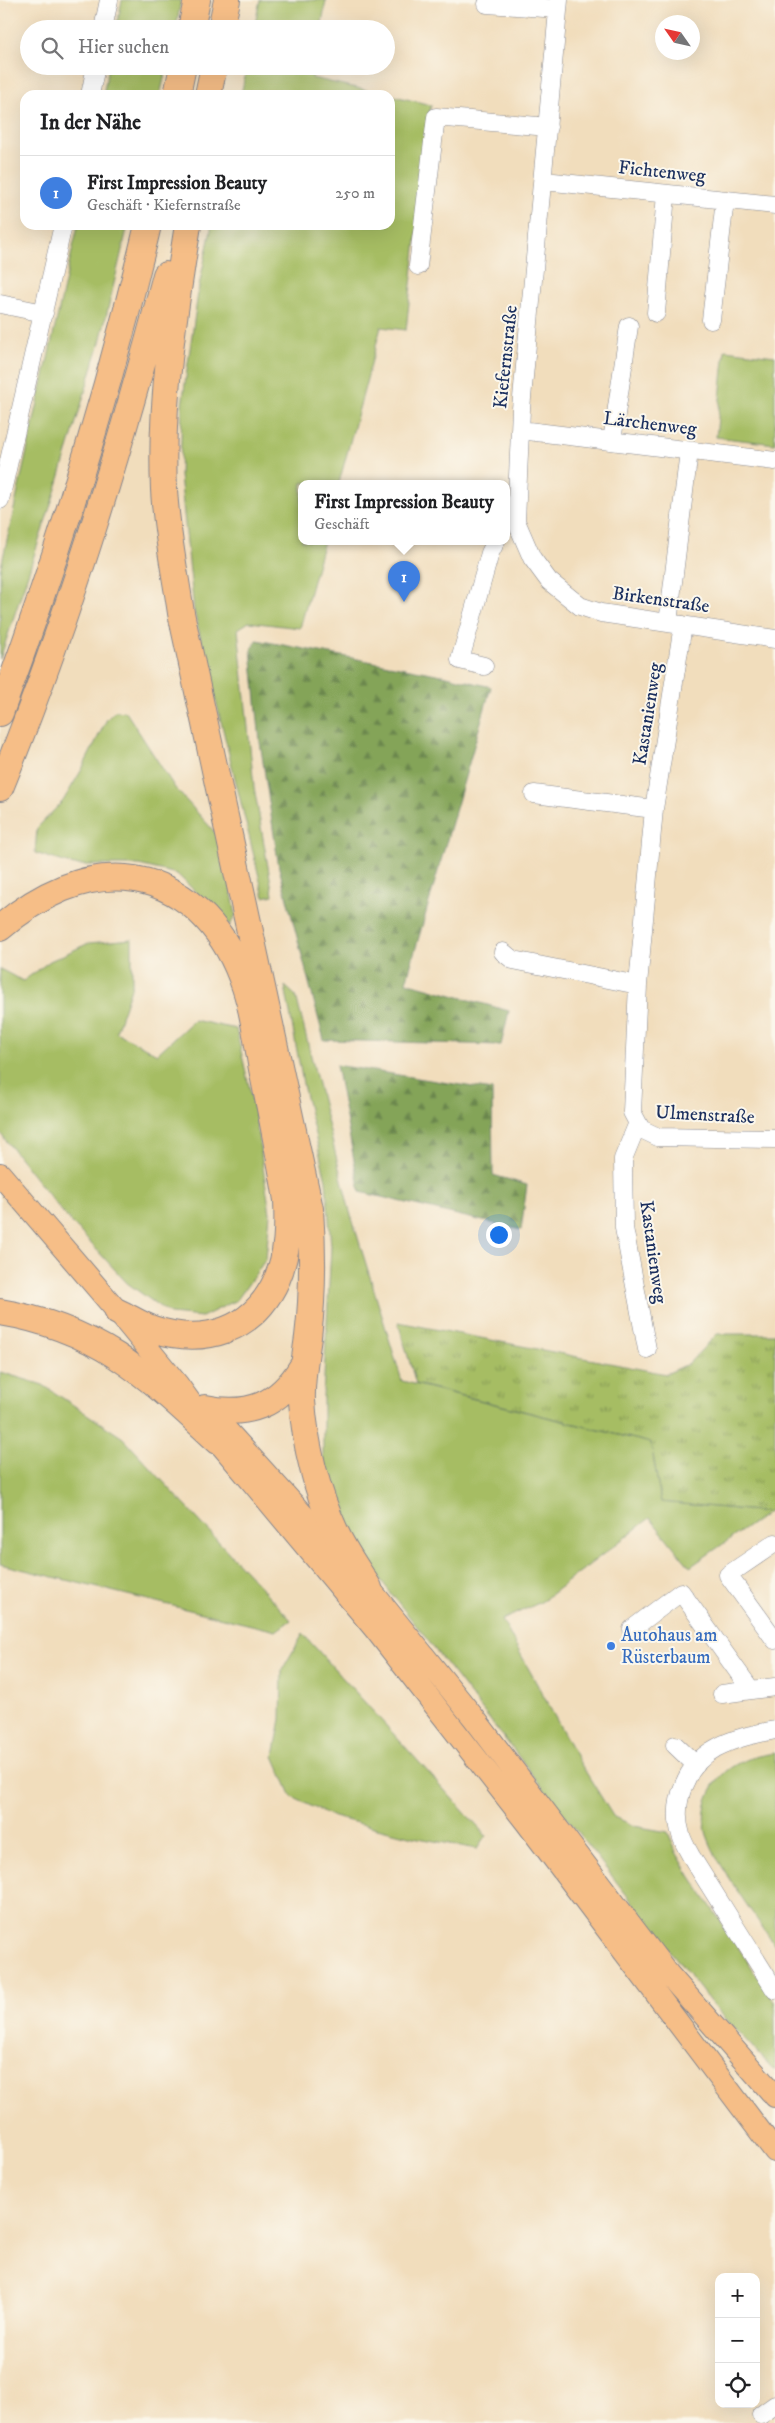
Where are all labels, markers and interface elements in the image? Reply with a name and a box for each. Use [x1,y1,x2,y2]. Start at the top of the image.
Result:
north arrow [655,15,700,60]
search box [20,20,395,75]
icon: search [38,34,66,62]
text: Hier suchen [78,36,169,59]
text: In der Nähe [40,110,141,136]
street label: Fichtenweg [617,156,708,188]
text: First Impression Beauty [87,172,267,195]
text: 1 [53,183,59,203]
text: 250 m [335,183,375,203]
text: Geschäft · Kiefernstraße [87,195,241,215]
street label: Kiefernstraße [489,304,523,410]
street label: Lärchenweg [602,407,699,441]
popup [298,480,510,545]
text: First Impression Beauty [314,491,494,514]
text: Geschäft [314,514,370,534]
pin: 1 [388,561,420,602]
street label: Birkenstraße [611,582,711,618]
street label: Kastanienweg [629,660,668,767]
street label: Ulmenstraße [655,1101,755,1129]
street label: Kastanienweg [634,1199,672,1306]
your location [486,1222,512,1248]
place label: Autohaus am Rüsterbaum [621,1624,718,1669]
marker: Autohaus am Rüsterbaum [605,1640,617,1652]
map controls [715,2273,760,2408]
button: + [715,2273,760,2318]
button: − [715,2318,760,2363]
button: locate [715,2363,760,2408]

